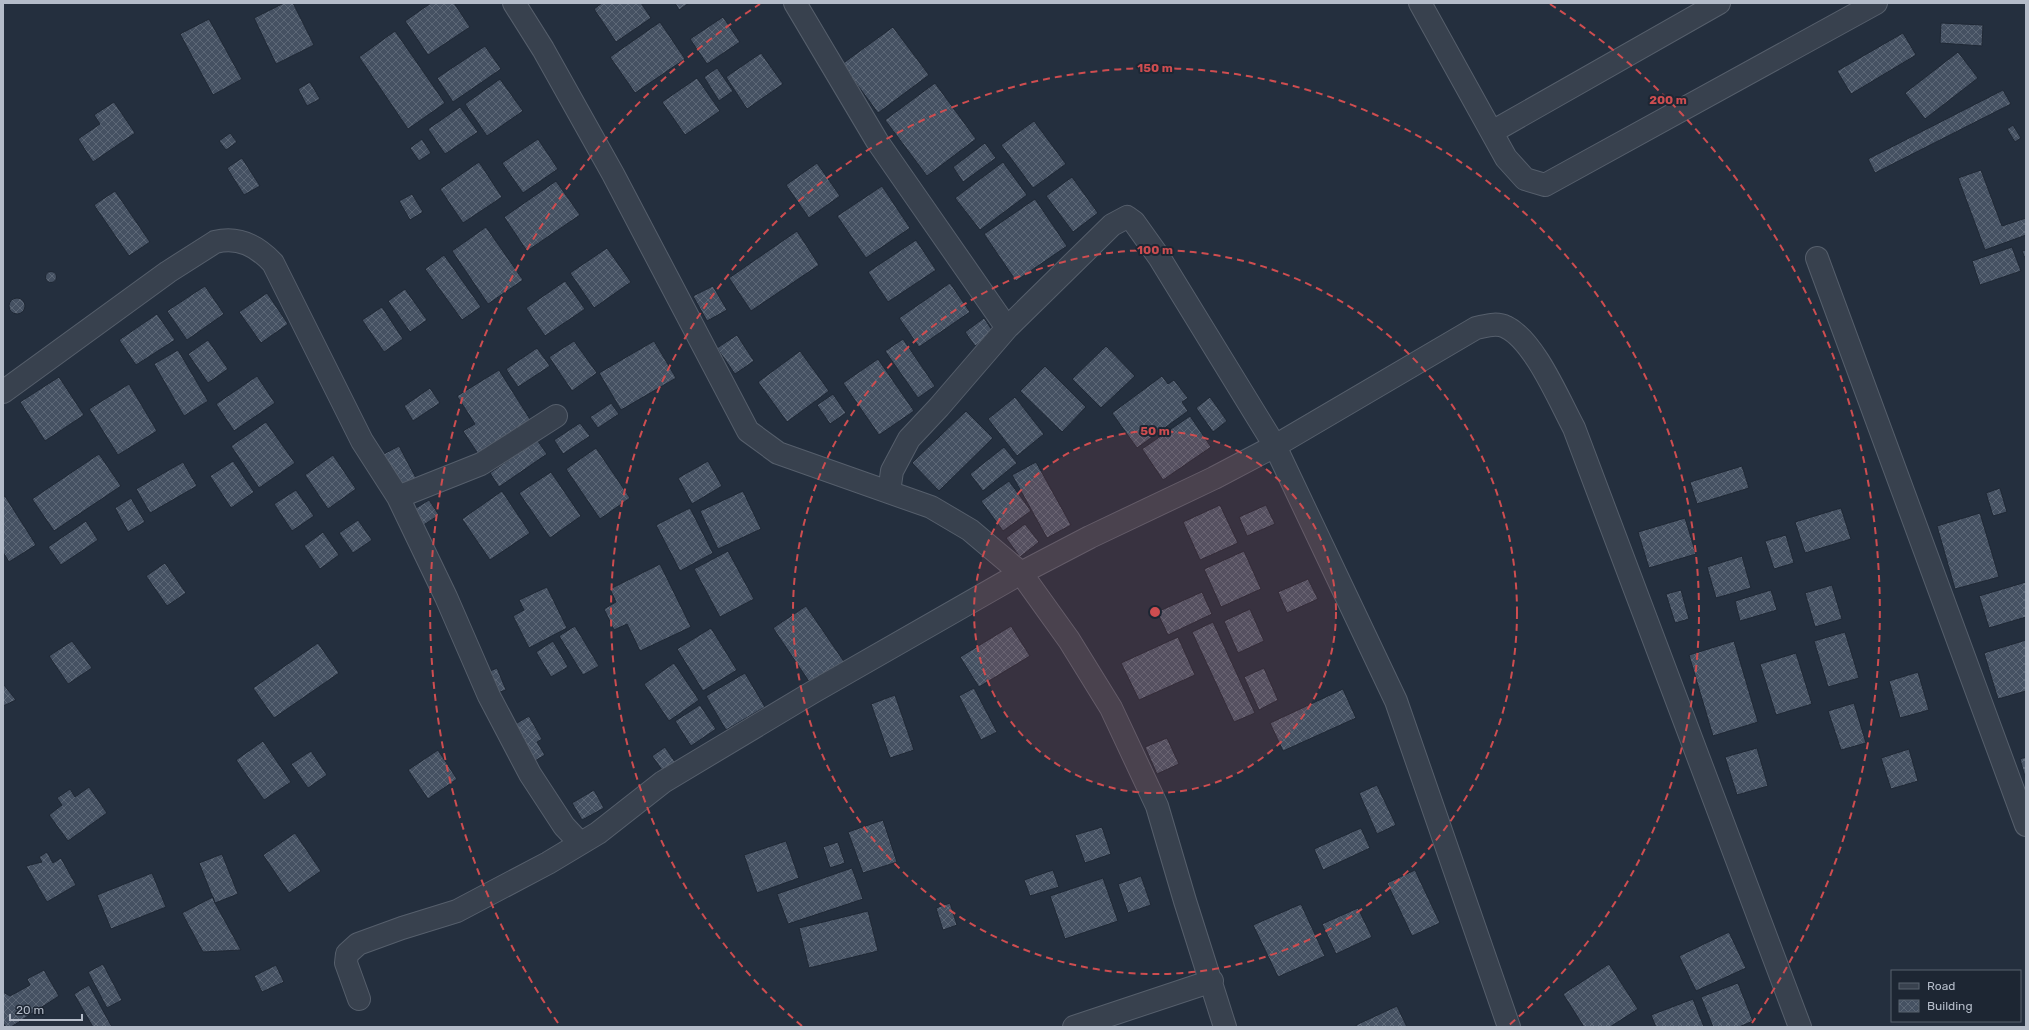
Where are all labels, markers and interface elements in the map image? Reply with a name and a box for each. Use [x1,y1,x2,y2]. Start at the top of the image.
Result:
text: 150 m [1137,61,1173,75]
text: 200 m [1649,93,1687,107]
text: 100 m [1137,243,1173,257]
text: 50 m [1140,424,1170,438]
centre of rings [1148,605,1162,619]
legend [1891,970,2021,1022]
text: Road [1927,979,1955,993]
scale bar [10,996,82,1022]
text: Building [1927,999,1973,1013]
text: 20 m [16,1003,44,1017]

